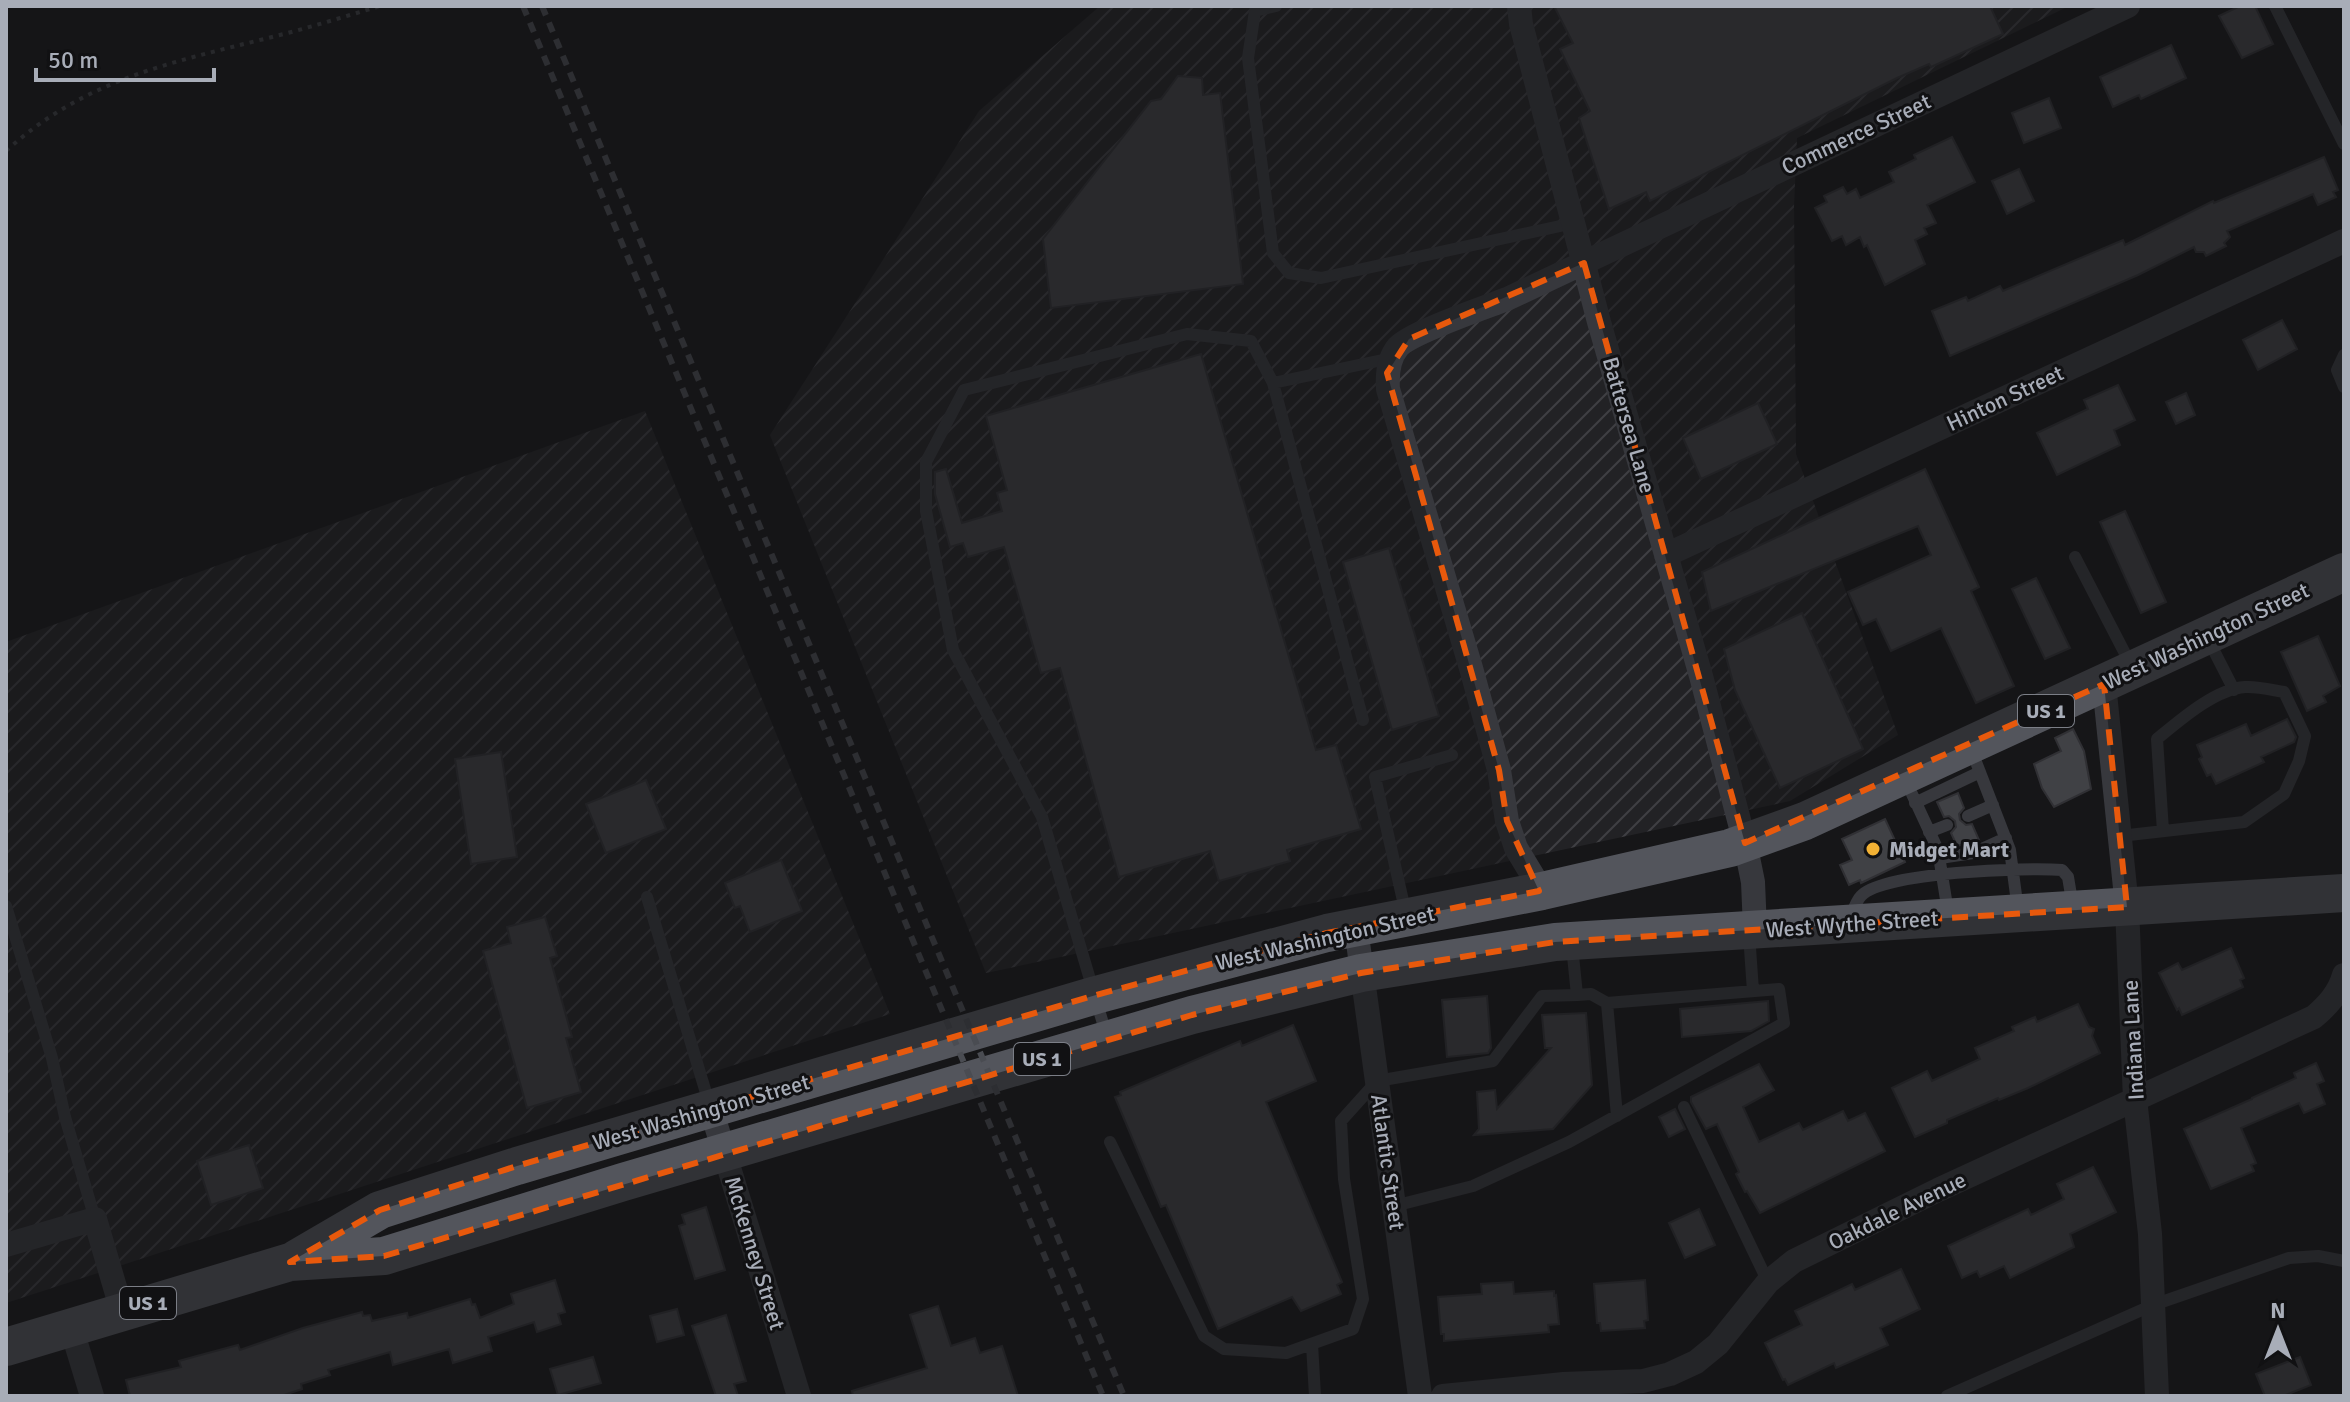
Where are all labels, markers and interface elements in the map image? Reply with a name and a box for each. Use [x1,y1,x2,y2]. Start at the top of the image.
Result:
scale bar [36,32,214,82]
text: 50 m [48,45,98,75]
street label: Commerce Street [1777,87,1935,180]
street label: Battersea Lane [1597,354,1661,496]
street label: Hinton Street [1942,359,2068,437]
street label: West Washington Street [2099,576,2314,696]
road number: US 1 [2018,695,2074,727]
place label: Midget Mart [1889,836,2009,863]
marker: Midget Mart [1864,840,1882,858]
street label: West Washington Street [1213,900,1438,976]
street label: West Wythe Street [1765,904,1940,944]
street label: Indiana Lane [2116,979,2150,1101]
road number: US 1 [1014,1043,1070,1075]
street label: West Washington Street [589,1068,813,1156]
street label: Atlantic Street [1365,1092,1411,1232]
street label: Oakdale Avenue [1824,1166,1970,1256]
street label: McKenney Street [719,1173,791,1333]
road number: US 1 [120,1287,176,1319]
north arrow [2238,1290,2318,1370]
text: N [2270,1297,2286,1324]

